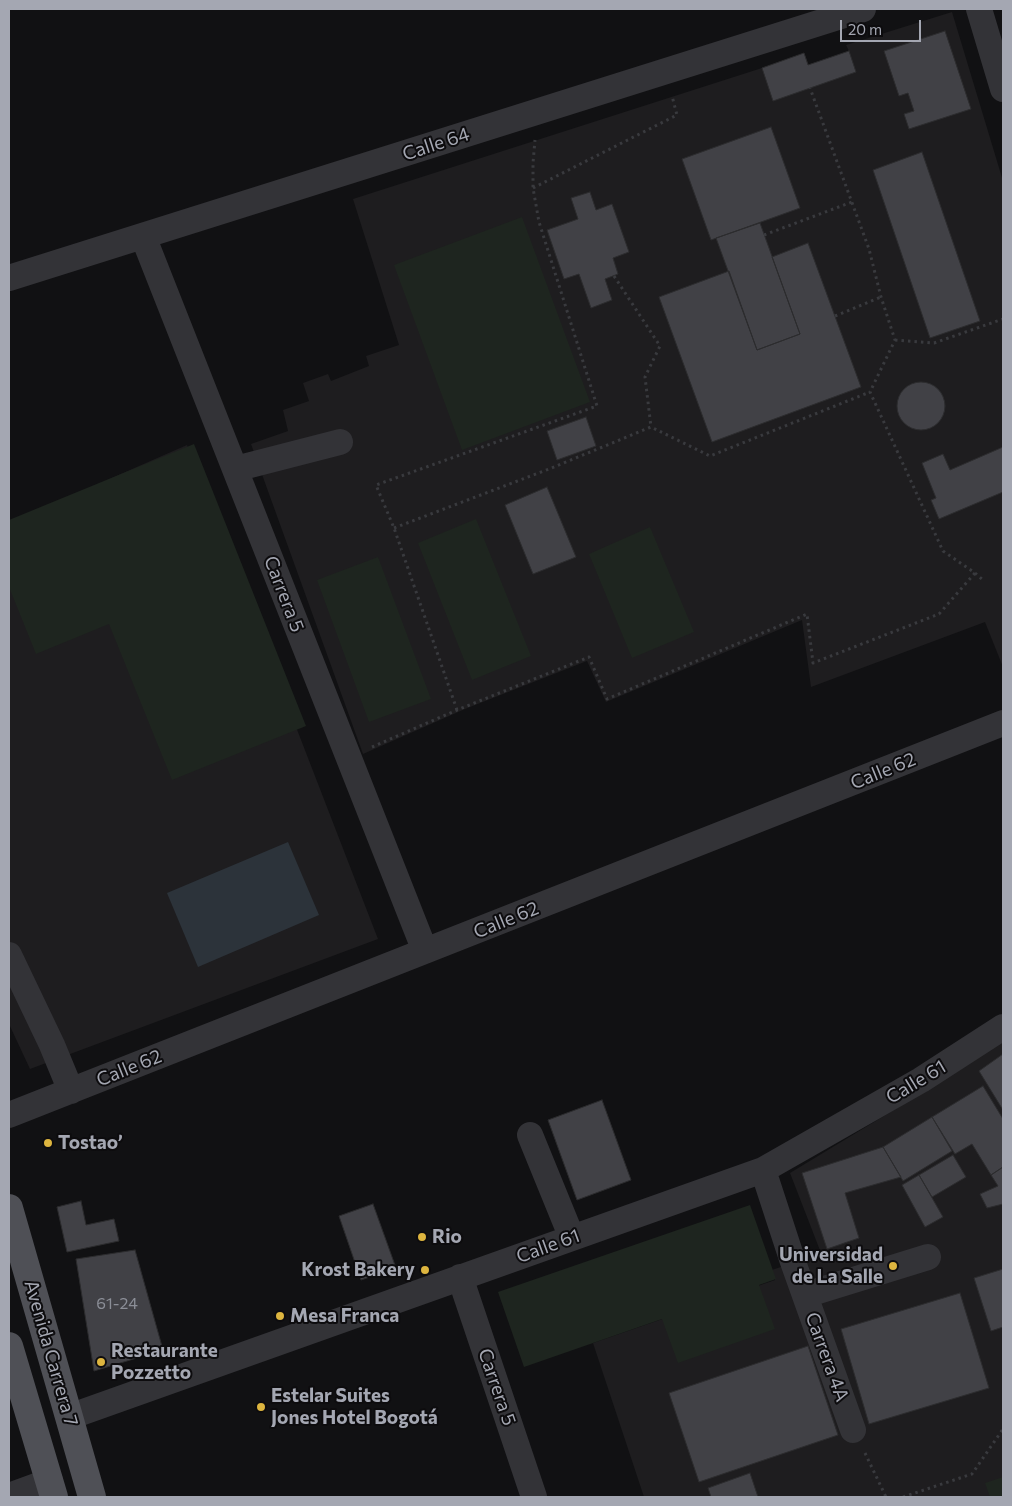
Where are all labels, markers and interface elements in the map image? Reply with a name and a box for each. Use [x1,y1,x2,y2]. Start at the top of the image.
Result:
scale bar [842,10,923,42]
text: 20 m [848,20,882,38]
street label: Calle 64 [400,122,472,166]
street label: Carrera 5 [259,553,309,635]
street label: Calle 62 [847,748,919,794]
street label: Calle 62 [470,897,542,943]
street label: Calle 62 [93,1045,165,1091]
street label: Calle 61 [882,1055,950,1109]
place label: Tostao’ [58,1132,123,1154]
marker: Tostao’ [42,1137,54,1149]
street label: Calle 61 [513,1224,583,1268]
place label: Rio [432,1226,462,1248]
marker: Rio [416,1231,428,1243]
place label: Universidad de La Salle [779,1244,883,1288]
place label: Krost Bakery [301,1259,415,1281]
marker: Universidad de La Salle [887,1260,899,1272]
marker: Krost Bakery [419,1264,431,1276]
street label: Avenida Carrera 7 [19,1277,83,1429]
house number: 61-24 [96,1294,138,1314]
place label: Mesa Franca [290,1305,399,1327]
street label: Carrera 4A [800,1309,854,1405]
marker: Mesa Franca [274,1310,286,1322]
place label: Restaurante Pozzetto [111,1340,218,1384]
street label: Carrera 5 [473,1346,521,1428]
marker: Restaurante Pozzetto [95,1356,107,1368]
place label: Estelar Suites Jones Hotel Bogotá [271,1385,438,1429]
marker: Estelar Suites Jones Hotel Bogotá [255,1401,267,1413]

